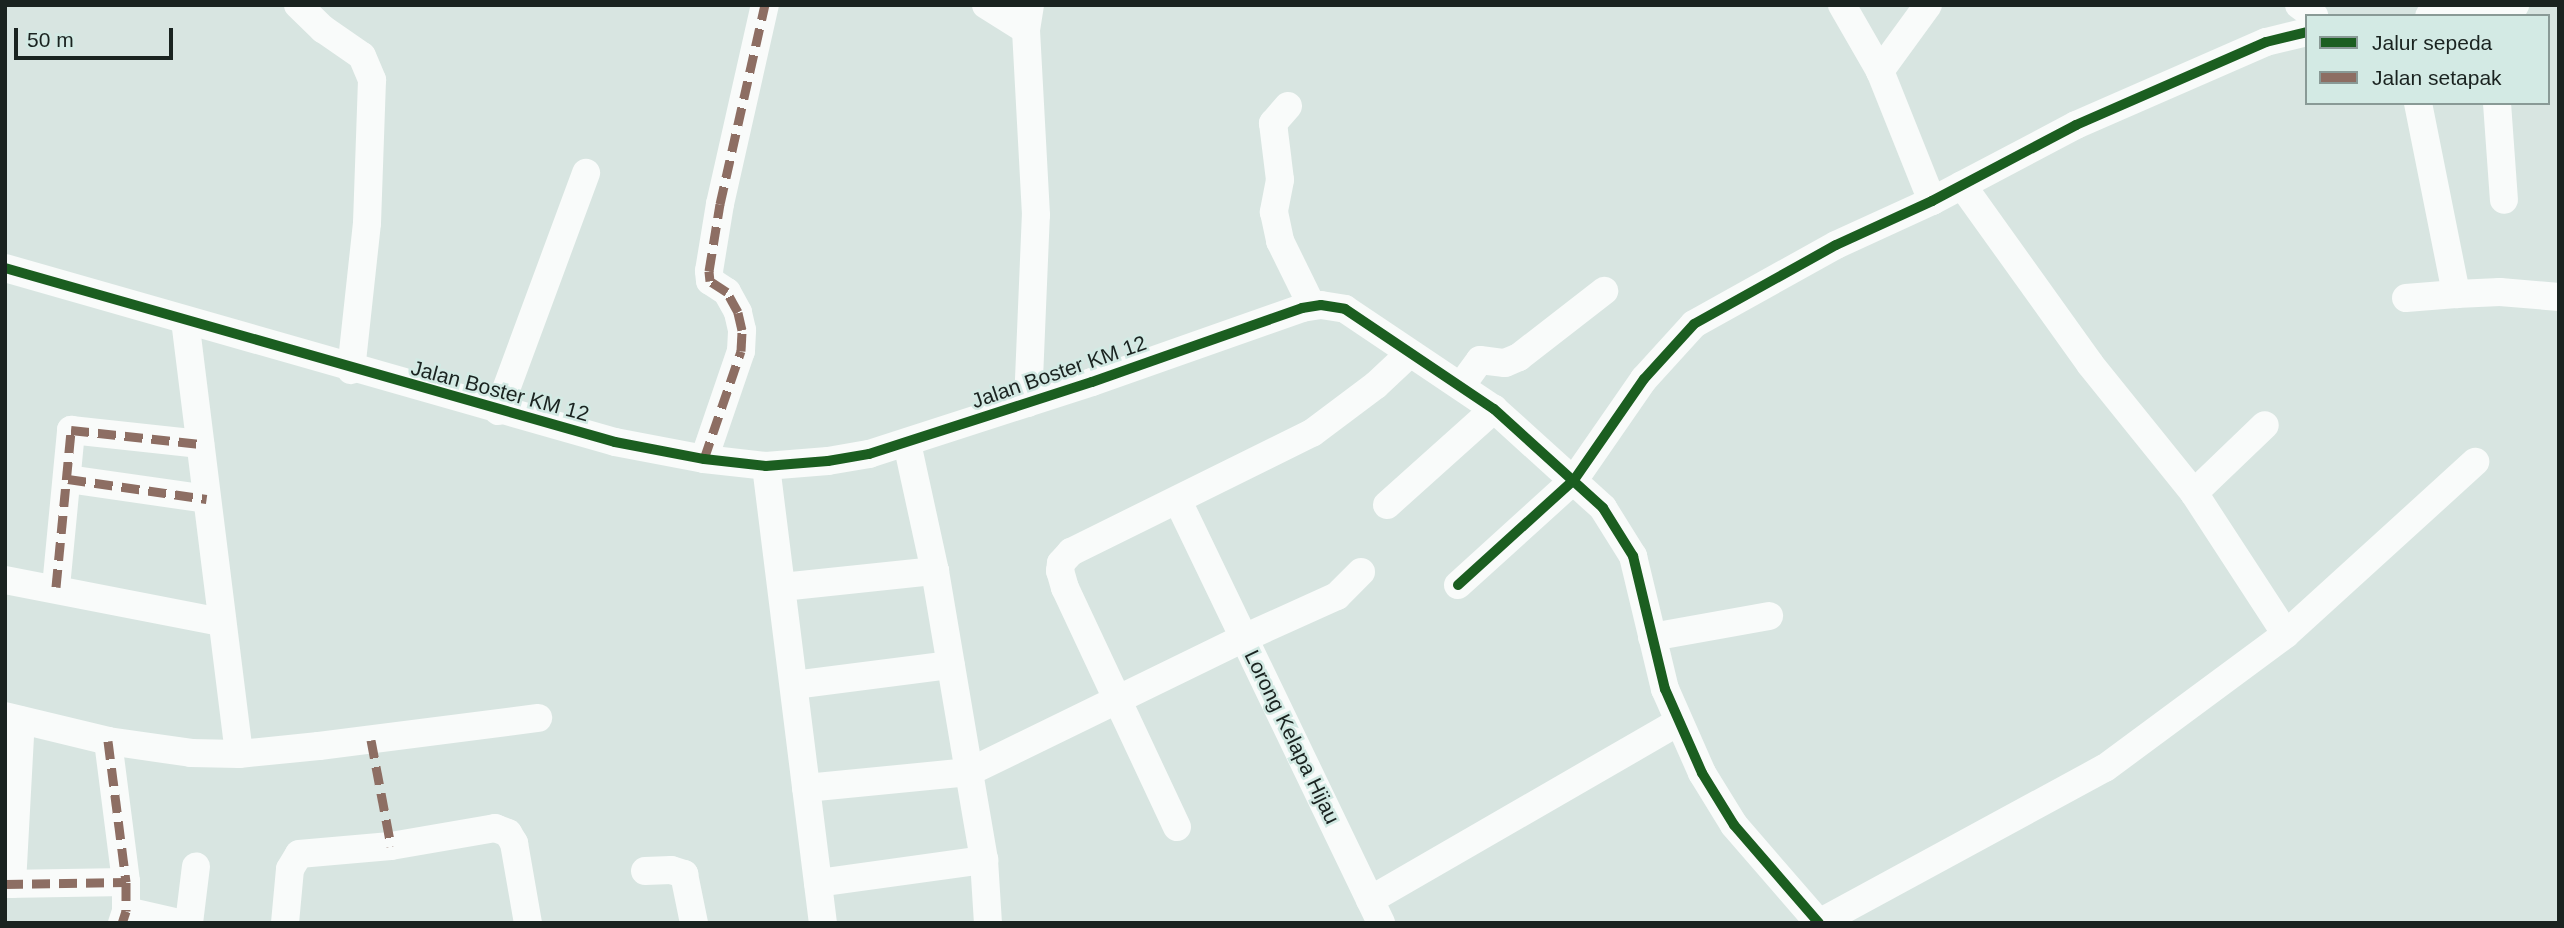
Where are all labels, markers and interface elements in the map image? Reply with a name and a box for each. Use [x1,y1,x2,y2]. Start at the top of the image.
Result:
scale bar [18,14,177,58]
legend [2305,14,2550,105]
text: 50 m [27,28,74,51]
text: Jalur sepeda [2372,31,2492,54]
text: Jalan setapak [2372,66,2502,89]
street label: Jalan Boster KM 12 [968,330,1150,414]
street label: Jalan Boster KM 12 [408,355,592,427]
street label: Lorong Kelapa Hijau [1239,646,1345,828]

